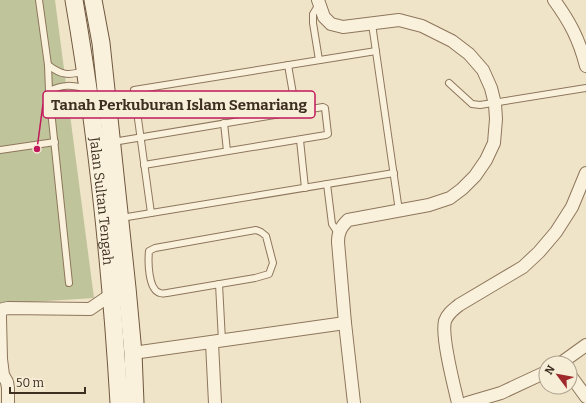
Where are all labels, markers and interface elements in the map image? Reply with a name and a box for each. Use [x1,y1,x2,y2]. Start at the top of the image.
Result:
callout: Tanah Perkuburan Islam Semariang [43,91,315,118]
text: Tanah Perkuburan Islam Semariang [51,96,307,114]
street label: Jalan Sultan Tengah [86,135,117,266]
north arrow [538,355,578,395]
text: N [542,362,558,377]
scale bar [10,369,85,395]
text: 50 m [16,376,45,390]

